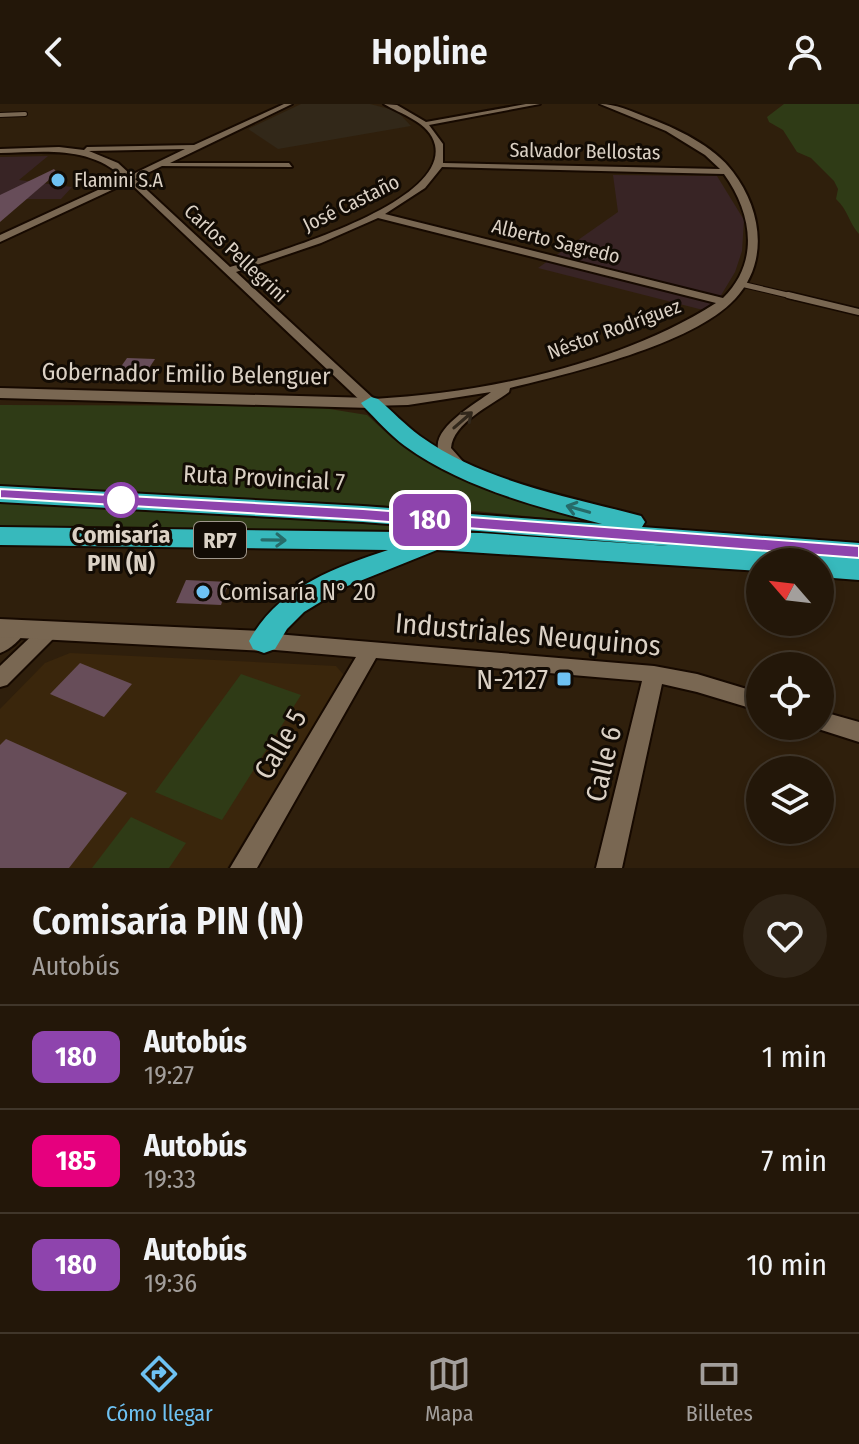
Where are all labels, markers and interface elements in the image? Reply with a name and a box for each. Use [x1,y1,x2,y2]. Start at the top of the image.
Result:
icon: back [32,30,76,74]
text: Hopline [371,30,488,74]
icon: person [783,30,827,74]
street label: Salvador Bellostas [509,138,661,164]
place label: Flamini S.A [74,168,163,192]
street label: José Castaño [299,169,403,237]
marker: Flamini S.A [49,171,67,189]
street label: Carlos Pellegrini [179,199,293,307]
street label: Alberto Sagredo [489,213,623,269]
street label: Néstor Rodríguez [544,294,684,364]
street label: Gobernador Emilio Belenguer [41,357,331,391]
one-way arrow [452,411,472,429]
street label: Ruta Provincial 7 [182,460,346,496]
marker: Comisaría PIN (N) [104,483,138,517]
line badge: 180 [384,494,476,546]
one-way arrow [566,501,592,516]
text: 180 [409,503,451,536]
place label: Comisaría PIN (N) [72,521,170,577]
road number: RP7 [194,522,246,558]
one-way arrow [260,532,287,548]
north arrow [746,548,834,636]
map controls [746,548,834,844]
place label: Comisaría N° 20 [219,578,376,606]
marker: Comisaría N° 20 [194,583,212,601]
street label: Industriales Neuquinos [394,606,662,663]
button: locate [746,652,834,740]
place label: N-2127 [476,663,548,696]
marker: N-2127 [555,670,573,688]
street label: Calle 5 [247,703,314,785]
street label: Calle 6 [579,723,628,805]
button: layers [746,756,834,844]
button: heart [743,894,827,978]
text: Comisaría PIN (N) [32,898,303,944]
text: Autobús [32,951,120,982]
text: Autobús [144,1024,247,1060]
text: 1 min [762,1039,827,1075]
text: 180 [55,1040,97,1073]
text: 19:27 [144,1060,194,1091]
text: Autobús [144,1128,247,1164]
text: 7 min [761,1143,827,1179]
text: 185 [56,1144,96,1177]
text: 19:33 [144,1164,196,1195]
text: Autobús [144,1232,247,1268]
text: 10 min [746,1247,827,1283]
text: 180 [55,1248,97,1281]
text: 19:36 [144,1268,197,1299]
tab: Cómo llegar [106,1352,213,1427]
tab: Mapa [425,1352,474,1427]
tab: Billetes [686,1352,753,1427]

